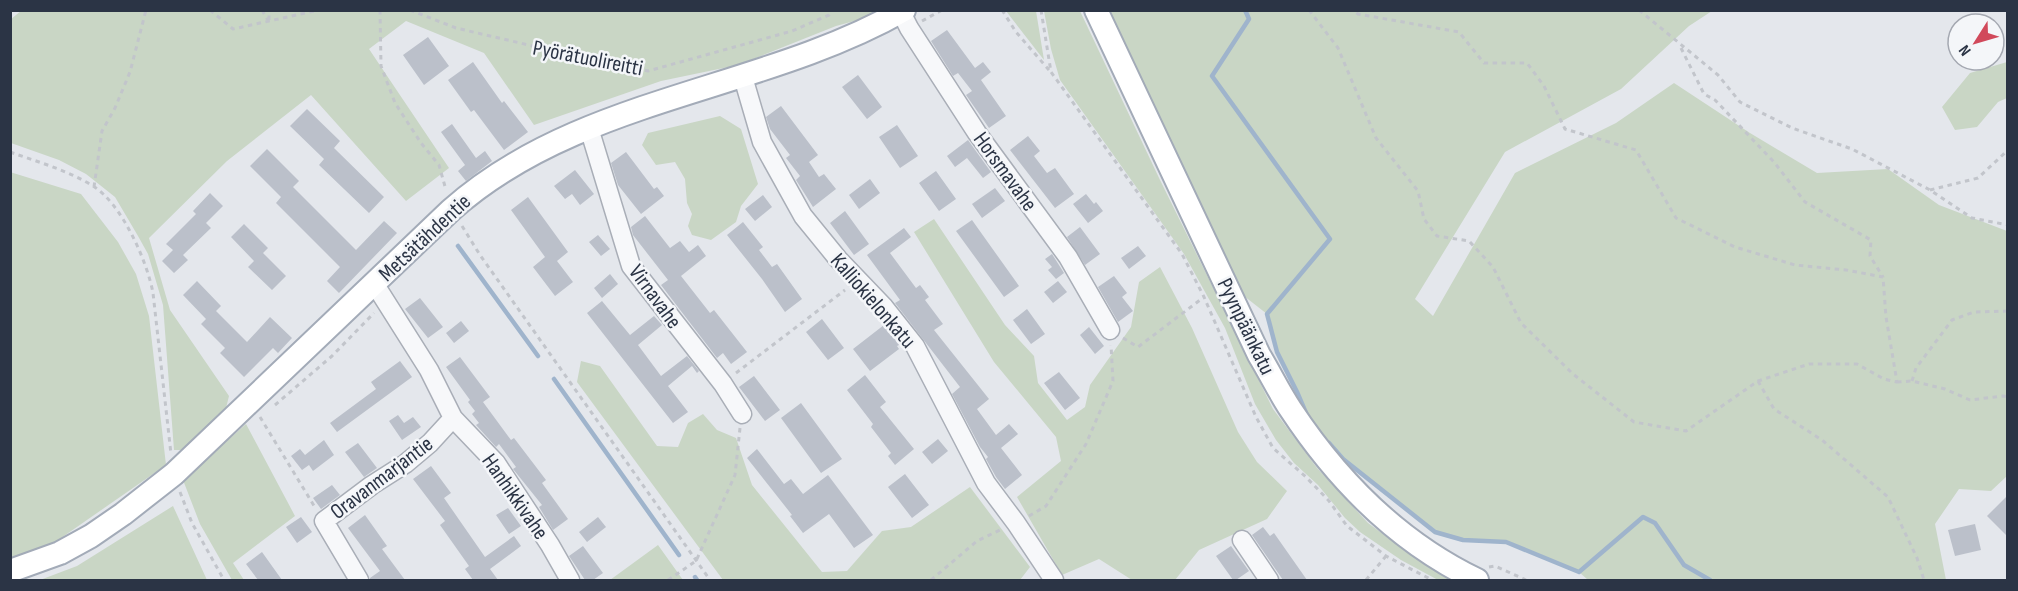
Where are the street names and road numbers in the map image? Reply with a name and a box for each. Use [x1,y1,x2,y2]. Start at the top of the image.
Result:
street label: Pyörätuolireitti [530,35,645,82]
street label: Horsmavahe [967,127,1043,217]
street label: Metsätähdentie [373,189,477,288]
street label: Kalliokielonkatu [824,248,921,354]
street label: Virnavahe [622,259,687,334]
street label: Pyynpäänkatu [1211,274,1281,379]
street label: Oravanmarjantie [325,431,439,526]
street label: Hanhikkivahe [475,449,554,545]

